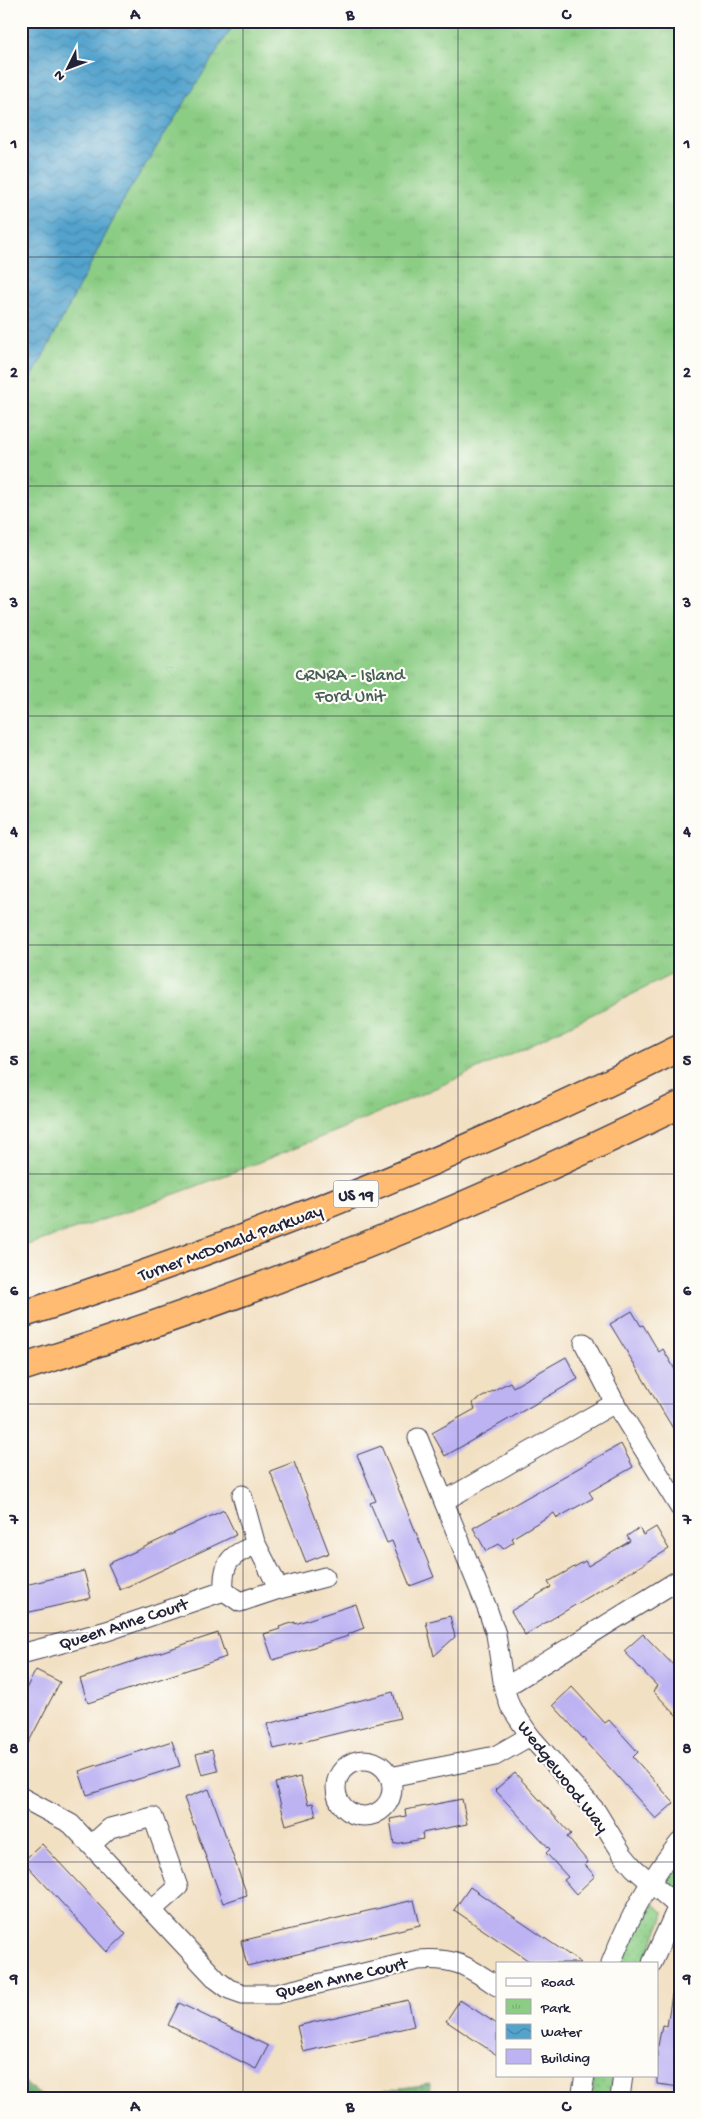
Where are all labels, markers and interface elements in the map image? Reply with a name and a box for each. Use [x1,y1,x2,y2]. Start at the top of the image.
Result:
text: A [129,7,141,26]
text: B [345,7,355,26]
text: C [561,7,572,26]
north arrow [42,42,92,92]
text: N [51,66,70,84]
text: 1 [10,136,17,155]
text: 1 [683,136,690,155]
text: 2 [10,365,18,384]
text: 2 [683,365,691,384]
text: 3 [9,595,18,614]
text: 3 [682,595,691,614]
park label: CRNRA - Island Ford Unit [295,666,406,708]
text: 4 [9,824,18,843]
text: 4 [682,824,691,843]
text: 5 [10,1053,19,1072]
text: 5 [683,1053,692,1072]
road number: US 19 [334,1180,378,1208]
street label: Turner McDonald Parkway [135,1201,326,1288]
text: 6 [10,1283,19,1302]
text: 6 [683,1283,692,1302]
text: 7 [9,1512,19,1531]
text: 7 [682,1512,692,1531]
street label: Queen Anne Court [57,1594,193,1656]
street label: Wedgewood Way [512,1717,612,1838]
text: 8 [10,1741,19,1760]
text: 8 [683,1741,692,1760]
street label: Queen Anne Court [274,1954,411,2005]
legend [496,1962,658,2076]
text: 9 [9,1971,18,1990]
text: 9 [682,1971,691,1990]
text: Road [541,1974,575,1992]
text: Park [540,2000,571,2018]
text: Water [541,2024,583,2042]
text: Building [540,2050,590,2068]
text: A [129,2099,141,2118]
text: B [345,2099,355,2118]
text: C [561,2099,572,2118]

